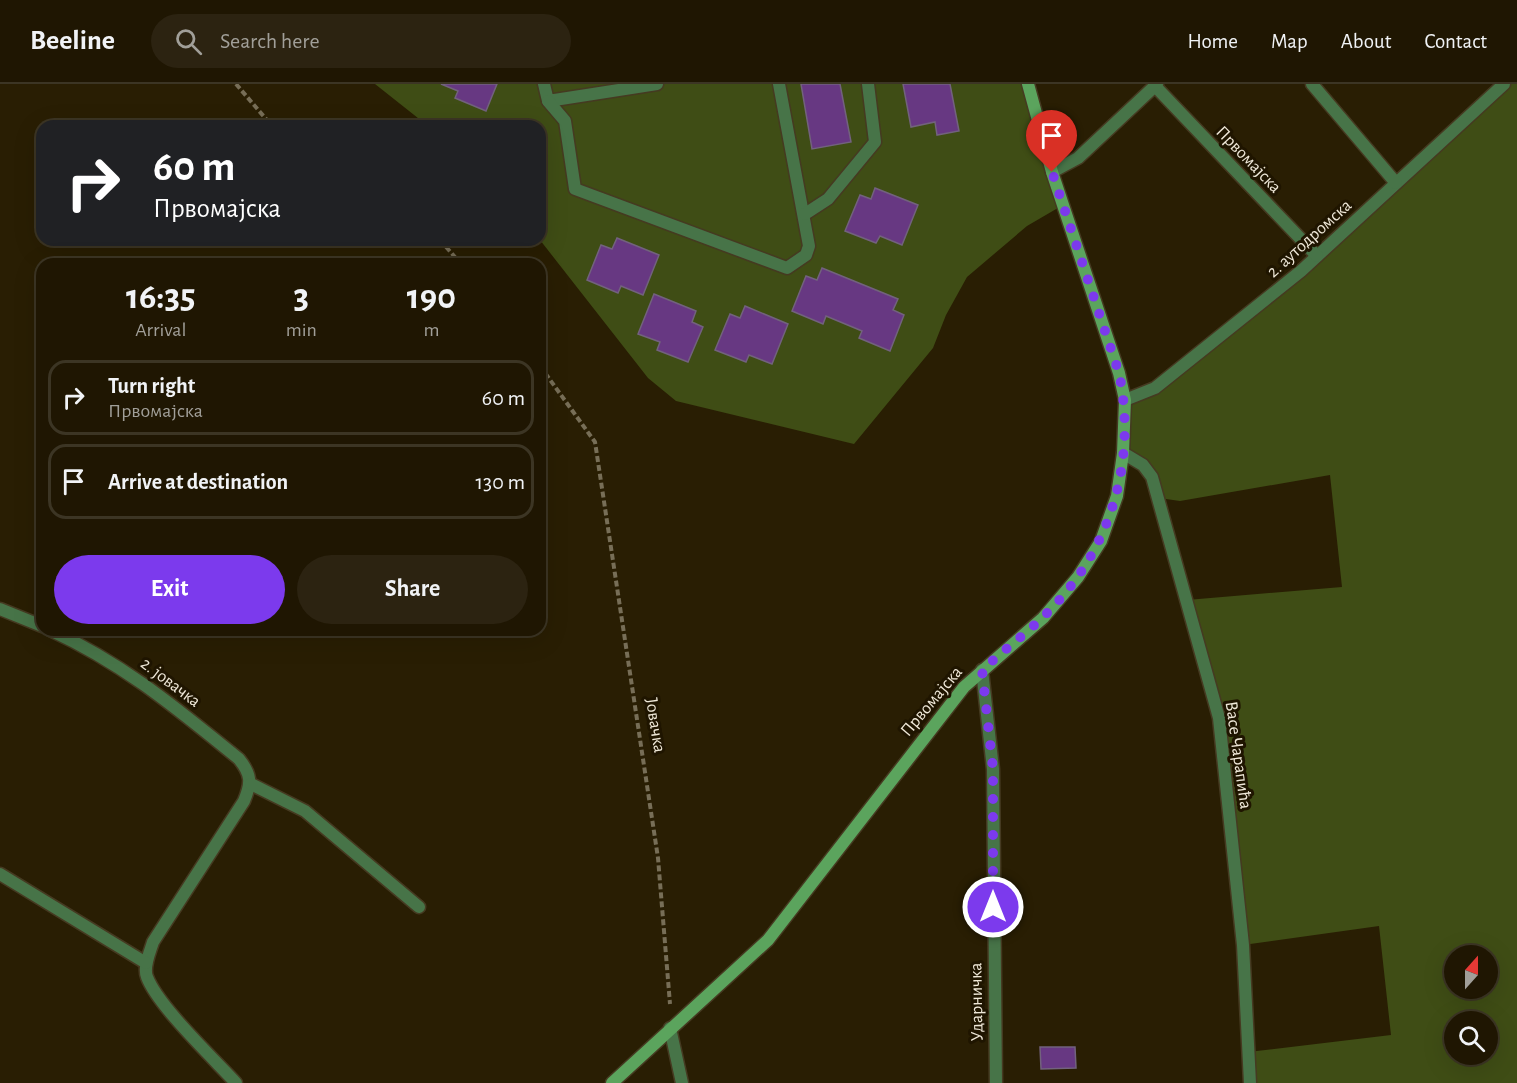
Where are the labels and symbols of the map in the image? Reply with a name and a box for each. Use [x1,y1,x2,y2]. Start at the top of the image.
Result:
pin [1026,110,1077,172]
street label: Првомајска [1212,123,1284,197]
street label: 2. аутодромска [1264,196,1355,281]
street label: 2. јовачка [137,655,204,711]
street label: Првомајска [897,663,966,740]
street label: Јовачка [642,696,668,754]
street label: Васе Чарапића [1222,700,1254,810]
position arrow [961,875,1025,939]
north arrow [1444,945,1498,999]
street label: Ударничка [967,962,987,1041]

